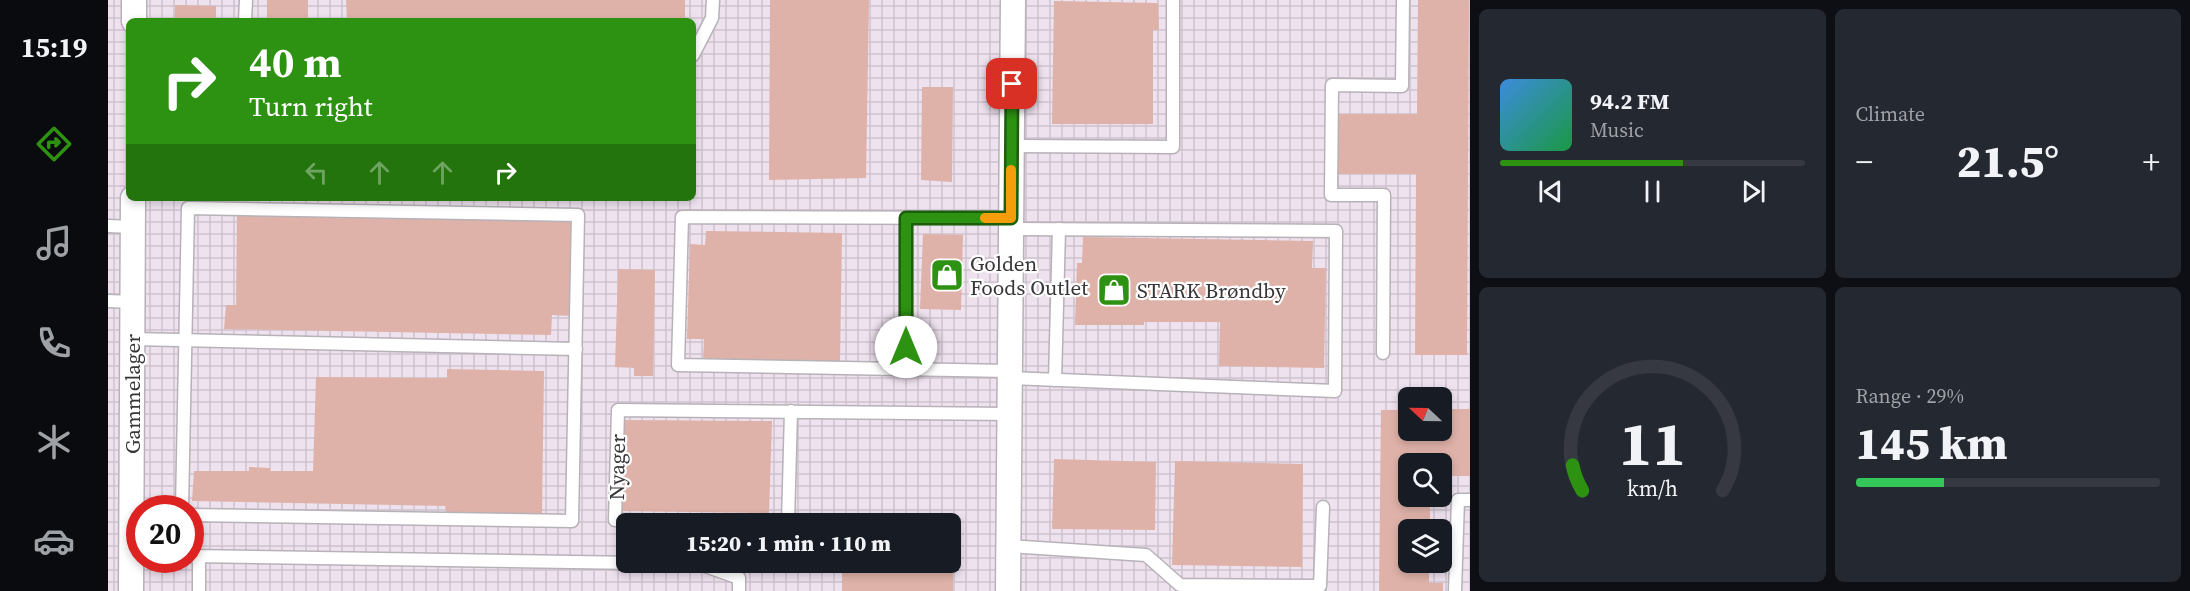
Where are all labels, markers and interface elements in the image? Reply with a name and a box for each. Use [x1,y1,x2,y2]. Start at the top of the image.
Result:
text: 15:19 [21,29,87,66]
text: 40 m [249,33,342,91]
icon: right [150,42,228,120]
pin [986,58,1037,109]
icon: arrive [995,67,1028,100]
text: 94.2 FM [1590,86,1669,116]
text: Turn right [249,88,373,125]
text: Climate [1856,100,1925,128]
text: Music [1590,116,1644,144]
icon: directions [33,123,75,165]
text: 21.5° [1956,130,2059,192]
text: − [1856,139,1873,184]
text: + [2143,139,2160,184]
icon: left [300,156,333,189]
icon: ahead [363,156,396,189]
icon: ahead [426,156,459,189]
icon: right [489,156,522,189]
icon: previous [1534,175,1567,208]
icon: pause [1636,175,1669,208]
icon: next [1737,175,1770,208]
icon: music [33,222,75,264]
place label: Golden Foods Outlet [970,249,1088,302]
shop icon: Golden Foods Outlet [929,257,965,293]
shop icon: STARK Brøndby [1096,272,1132,308]
place label: STARK Brøndby [1137,276,1286,305]
position arrow [874,315,938,379]
icon: phone [33,322,75,364]
street label: Gammelager [118,334,147,454]
text: Range · 29% [1856,382,1964,410]
north arrow [1398,387,1452,441]
map controls [1398,387,1452,573]
text: 11 [1618,400,1686,486]
text: 145 km [1856,412,2008,474]
icon: climate [33,421,75,463]
street label: Nyager [602,434,632,500]
button: search [1398,453,1452,507]
text: km/h [1627,475,1678,504]
speed limit sign: 20 [126,495,204,573]
button: layers [1398,519,1452,573]
icon: car [33,520,75,562]
text: 15:20 · 1 min · 110 m [686,528,891,558]

